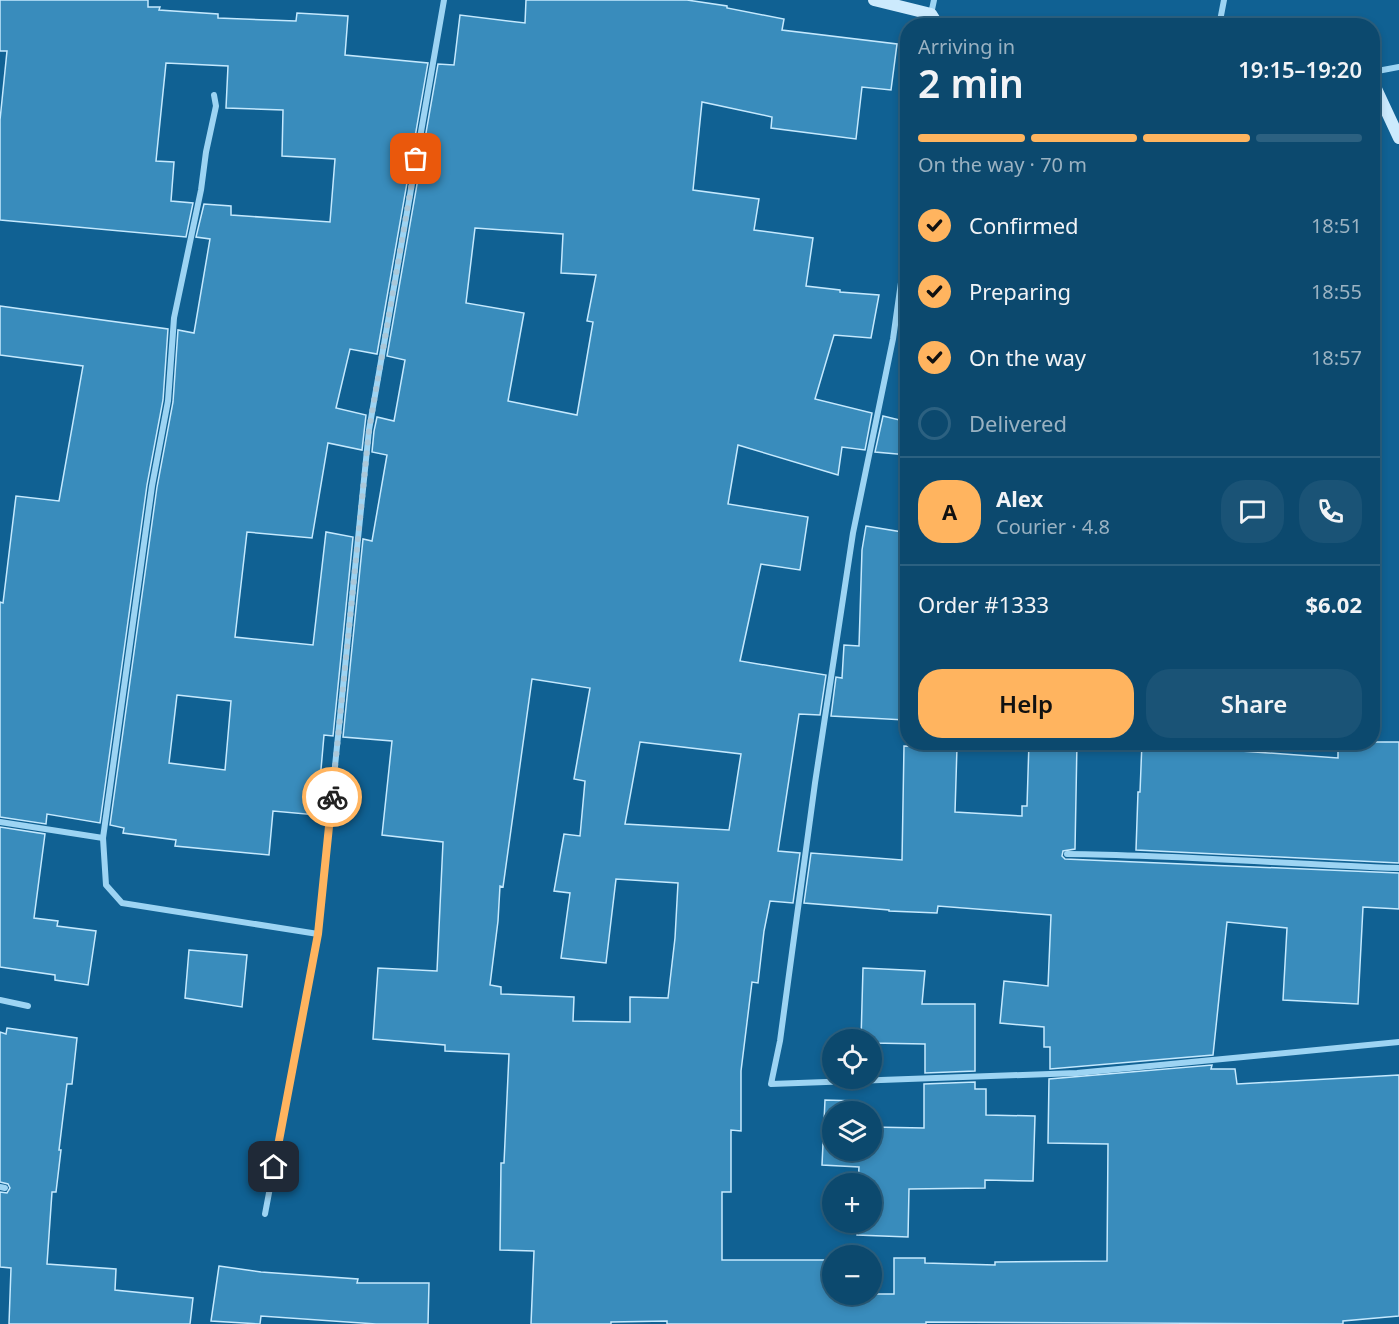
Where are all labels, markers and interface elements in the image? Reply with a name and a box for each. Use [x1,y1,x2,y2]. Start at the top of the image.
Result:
text: Arriving in [918,33,1015,60]
text: 19:15–19:20 [1238,54,1362,84]
text: 2 min [918,56,1024,109]
pin [390,133,441,184]
icon: bag [399,142,432,175]
text: On the way · 70 m [918,151,1087,178]
icon: check [918,209,951,242]
text: Confirmed [969,210,1079,240]
text: 18:51 [1311,212,1362,239]
icon: check [918,275,951,308]
text: Preparing [969,276,1071,306]
text: 18:55 [1311,278,1362,305]
icon: check [918,341,951,374]
text: On the way [969,342,1086,372]
text: 18:57 [1311,344,1362,371]
text: Delivered [969,408,1067,438]
button: chat [1221,480,1284,543]
button: phone [1299,480,1362,543]
text: Alex [996,483,1043,513]
text: A [942,496,957,526]
text: Courier · 4.8 [996,513,1110,540]
text: Order #1333 [918,589,1049,619]
text: $6.02 [1305,589,1362,619]
button: Help [918,669,1134,738]
button: Share [1146,669,1362,738]
courier [302,767,362,827]
icon: bike [316,781,349,814]
map controls [822,1029,882,1305]
button: locate [822,1029,882,1089]
button: layers [822,1101,882,1161]
pin [248,1141,299,1192]
icon: home [257,1150,290,1183]
button: + [822,1173,882,1233]
button: − [822,1245,882,1305]

